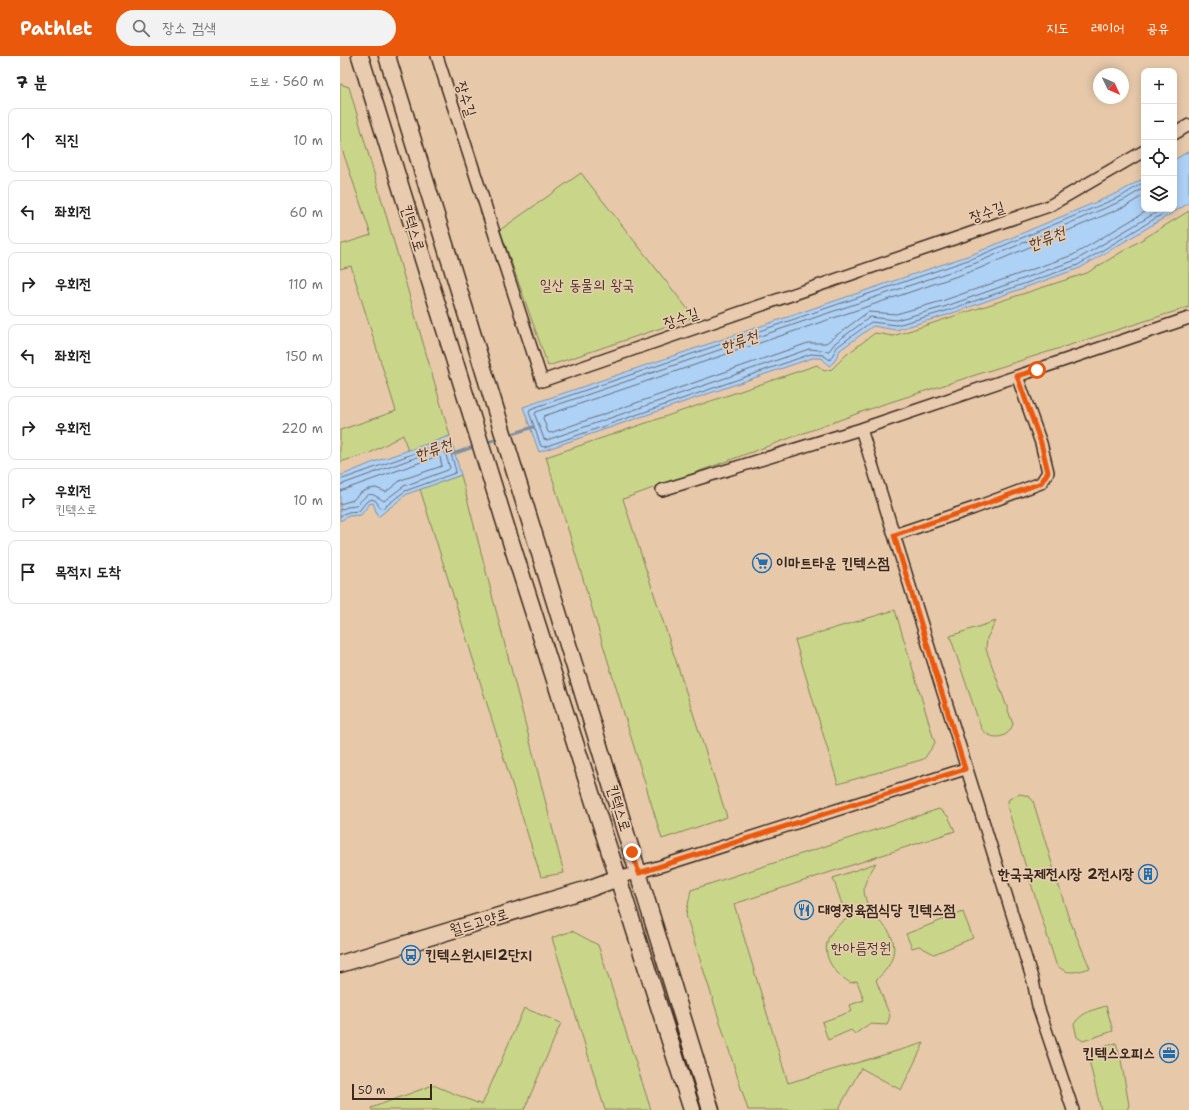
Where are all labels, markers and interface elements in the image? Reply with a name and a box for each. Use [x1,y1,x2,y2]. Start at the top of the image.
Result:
search box [116,10,396,46]
text: Pathlet [20,16,92,41]
icon: search [130,17,152,39]
text: 장소 검색 [162,18,216,38]
text: 지도 [1046,19,1069,37]
text: 레이어 [1091,19,1124,37]
text: 공유 [1146,19,1169,37]
north arrow [1093,68,1129,104]
map controls [1141,68,1177,212]
button: + [1141,68,1177,104]
text: 7 분 [16,71,47,93]
text: 도보 · 560 m [249,73,324,90]
street label: 장수길 [451,79,481,119]
button: − [1141,104,1177,140]
icon: ahead [17,129,39,151]
text: 직진 [55,130,79,150]
text: 10 m [293,132,323,149]
button: locate [1141,140,1177,176]
button: layers [1141,176,1177,212]
street label: 장수길 [967,197,1007,227]
icon: left [17,201,39,223]
text: 좌회전 [55,202,91,222]
street label: 킨텍스로 [396,202,430,254]
text: 60 m [290,204,323,221]
water label: 한류천 [1024,221,1070,255]
icon: right [17,273,39,295]
text: 우회전 [55,274,91,294]
park label: 일산 동물의 왕국 [540,275,634,295]
text: 110 m [288,276,323,293]
street label: 장수길 [661,303,701,333]
water label: 한류천 [717,324,763,358]
icon: left [17,345,39,367]
text: 좌회전 [55,346,91,366]
text: 150 m [285,348,323,365]
route start [1028,361,1046,379]
icon: right [17,417,39,439]
text: 우회전 [55,418,91,438]
text: 220 m [281,420,323,437]
water label: 한류천 [411,432,457,466]
text: 우회전 [55,481,91,501]
icon: right [17,489,39,511]
text: 10 m [293,492,323,509]
text: 킨텍스로 [55,501,97,518]
supermarket icon: 이마트타운 킨텍스점 [751,552,773,574]
place label: 이마트타운 킨텍스점 [776,553,890,573]
icon: arrive [17,561,39,583]
text: 목적지 도착 [55,562,121,582]
street label: 킨텍스로 [602,782,636,834]
route end [623,843,641,861]
building icon: 한국국제전시장 2전시장 [1137,863,1159,885]
place label: 한국국제전시장 2전시장 [997,864,1134,884]
restaurant icon: 대영정육점식당 킨텍스점 [793,899,815,921]
place label: 대영정육점식당 킨텍스점 [818,900,956,920]
street label: 월드고양로 [447,904,511,940]
park label: 한아름정원 [831,938,891,958]
bus stop icon: 킨텍스원시티2단지 [400,944,422,966]
place label: 킨텍스원시티2단지 [425,945,532,965]
office icon: 킨텍스오피스 [1158,1042,1180,1064]
place label: 킨텍스오피스 [1083,1043,1155,1063]
scale bar [352,1082,432,1101]
text: 50 m [358,1083,386,1098]

